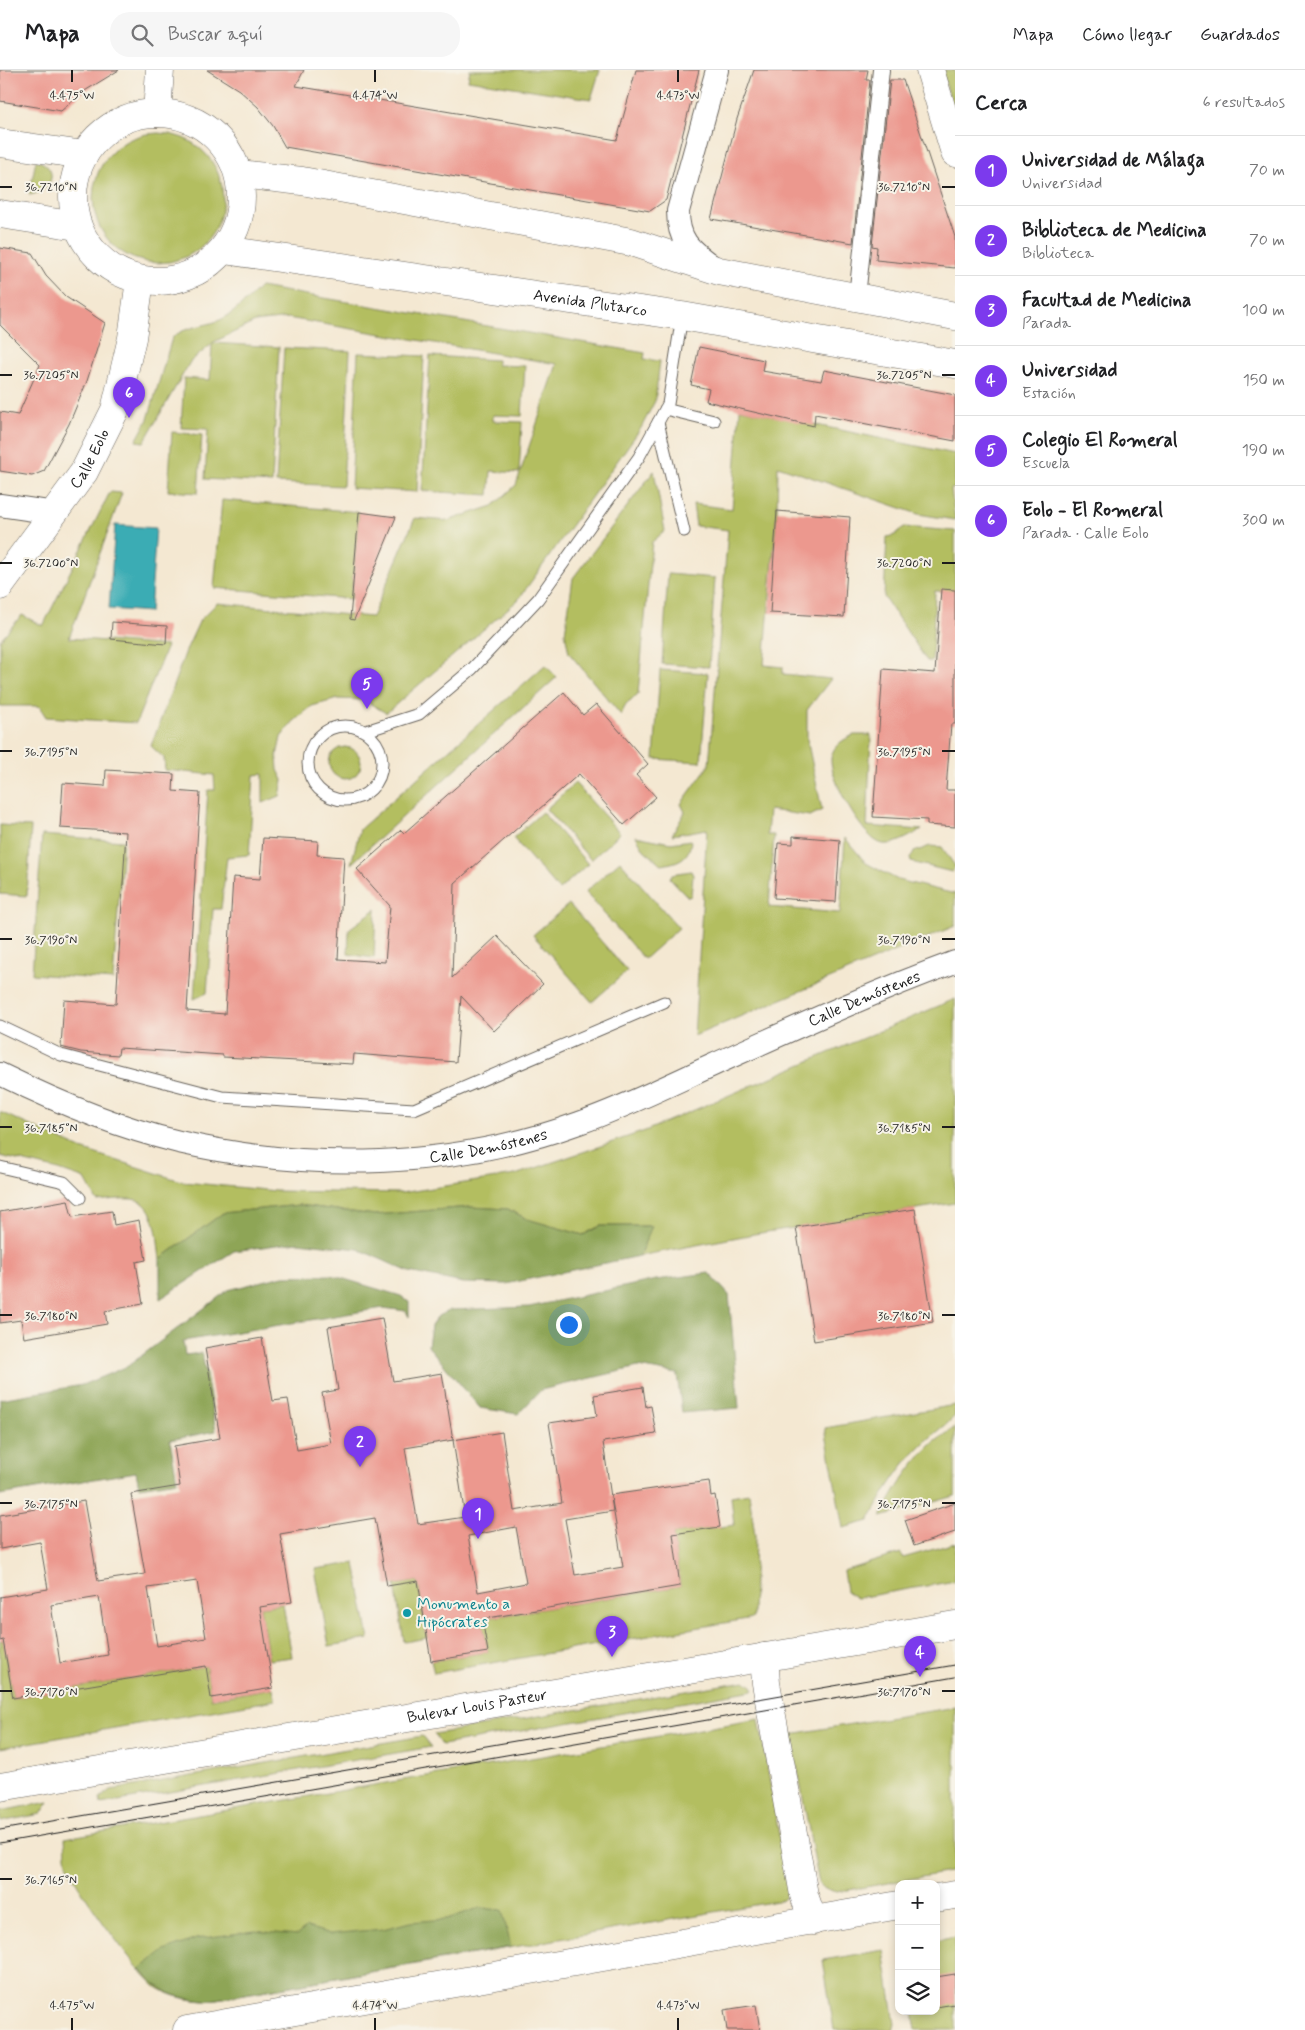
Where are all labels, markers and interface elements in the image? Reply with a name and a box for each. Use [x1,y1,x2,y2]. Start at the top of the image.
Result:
search box [110,12,460,57]
text: Mapa [25,19,80,50]
icon: search [128,21,156,49]
text: Buscar aquí [168,22,263,47]
text: Mapa [1013,23,1054,47]
text: Cómo llegar [1082,23,1172,47]
text: Guardados [1200,23,1280,47]
text: 4.475°W [50,88,94,104]
text: 4.474°W [353,88,398,104]
text: 4.473°W [657,88,699,104]
text: Cerca [975,89,1028,117]
text: 6 resultados [1203,92,1285,113]
text: Universidad de Málaga [1022,148,1205,173]
text: 1 [987,160,995,181]
text: 70 m [1249,160,1285,181]
text: Universidad [1022,173,1102,194]
text: 36.7210°N [25,180,77,196]
text: 36.7210°N [878,180,930,196]
text: Biblioteca de Medicina [1022,218,1207,243]
text: 2 [987,230,995,251]
text: 70 m [1249,230,1285,251]
text: Biblioteca [1022,243,1094,264]
street label: Avenida Plutarco [532,284,649,321]
text: Facultad de Medicina [1022,288,1191,313]
text: 3 [987,300,995,321]
text: 100 m [1242,300,1285,321]
text: Parada [1022,313,1071,334]
text: Universidad [1022,358,1117,383]
text: 36.7205°N [24,368,78,384]
text: 36.7205°N [877,368,931,384]
text: 4 [986,370,996,391]
text: 150 m [1243,370,1285,391]
pin: 6 [113,377,145,418]
text: Estación [1022,383,1076,404]
street label: Calle Eolo [65,425,114,493]
text: Colegio El Romeral [1022,428,1177,453]
text: 5 [986,440,996,461]
text: 190 m [1242,440,1285,461]
text: Escuela [1022,453,1070,474]
text: Eolo - El Romeral [1022,498,1163,523]
text: 6 [987,510,995,531]
text: 300 m [1242,510,1285,531]
text: Parada · Calle Eolo [1022,523,1149,544]
text: 36.7200°N [24,556,78,572]
text: 36.7200°N [877,556,931,572]
pin: 5 [351,668,383,709]
text: 36.7195°N [25,745,77,761]
text: 36.7195°N [878,745,930,761]
text: 36.7190°N [25,933,77,949]
text: 36.7190°N [878,933,930,949]
street label: Calle Demóstenes [805,966,923,1032]
text: 36.7185°N [24,1121,78,1137]
text: 36.7185°N [877,1121,931,1137]
street label: Calle Demóstenes [428,1124,550,1168]
text: 36.7180°N [25,1309,77,1325]
text: 36.7180°N [878,1309,930,1325]
your location [556,1312,582,1338]
pin: 2 [344,1426,376,1467]
text: 36.7175°N [24,1497,78,1513]
text: 36.7175°N [877,1497,931,1513]
pin: 1 [462,1498,494,1539]
place label: Monumento a Hipócrates [417,1594,510,1633]
marker: Monumento a Hipócrates [401,1607,413,1619]
pin: 3 [596,1616,628,1657]
pin: 4 [904,1636,936,1677]
street label: Bulevar Louis Pasteur [405,1684,549,1728]
text: 36.7170°N [25,1685,77,1701]
text: 36.7170°N [878,1685,930,1701]
text: 36.7165°N [25,1873,77,1889]
map controls [895,1880,940,2015]
button: + [895,1880,940,1925]
button: − [895,1925,940,1970]
button: layers [895,1970,940,2015]
text: 4.475°W [50,1998,94,2014]
text: 4.474°W [353,1998,398,2014]
text: 4.473°W [657,1998,699,2014]

